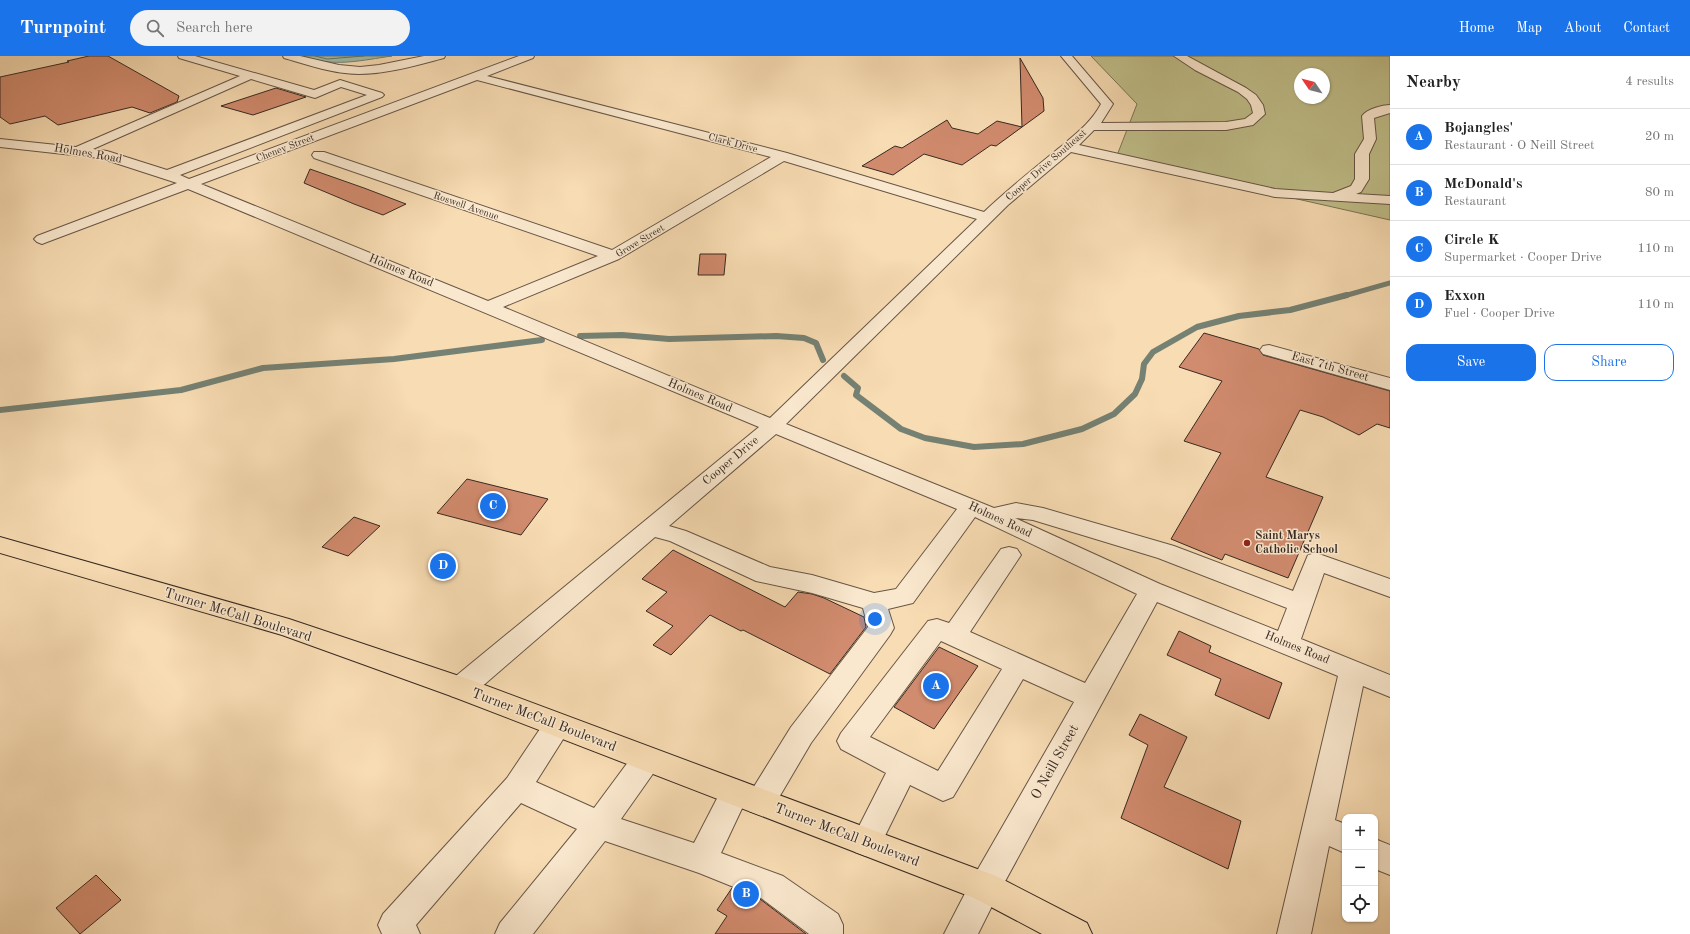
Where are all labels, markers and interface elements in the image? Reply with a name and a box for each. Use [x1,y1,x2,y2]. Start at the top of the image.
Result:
search box [130,10,410,46]
icon: search [144,17,166,39]
text: Turnpoint [20,19,106,38]
text: Search here [176,21,253,36]
text: Home [1459,21,1494,35]
text: Map [1516,21,1542,35]
text: About [1564,21,1601,35]
text: Contact [1623,21,1670,35]
north arrow [1294,68,1330,104]
text: Nearby [1406,74,1461,91]
text: 4 results [1625,75,1674,88]
text: Bojangles' [1444,121,1513,136]
street label: Cooper Drive Southeast [1004,127,1088,203]
text: A [1414,130,1424,143]
text: 20 m [1645,130,1674,143]
street label: Cheney Street [255,132,316,164]
street label: Clark Drive [707,132,759,154]
text: Restaurant · O Neill Street [1444,139,1594,152]
street label: Holmes Road [53,142,123,166]
text: McDonald's [1444,177,1522,192]
text: B [1414,186,1424,199]
text: 80 m [1645,186,1674,199]
street label: Roswell Avenue [432,190,500,222]
text: Restaurant [1444,195,1506,208]
street label: Grove Street [614,222,666,259]
text: Circle K [1444,233,1499,248]
text: C [1415,242,1423,255]
text: 110 m [1637,242,1674,255]
text: Supermarket · Cooper Drive [1444,251,1602,264]
street label: Holmes Road [367,253,435,289]
text: Exxon [1444,289,1485,304]
text: D [1414,298,1424,311]
text: 110 m [1637,298,1674,311]
text: Fuel · Cooper Drive [1444,307,1555,320]
button: Save [1406,344,1536,381]
button: Share [1544,344,1674,381]
street label: East 7th Street [1290,350,1370,384]
street label: Holmes Road [666,377,734,415]
street label: Cooper Drive [701,434,762,488]
pin: C [480,491,506,521]
street label: Holmes Road [966,500,1034,540]
place label: Saint Marys Catholic School [1255,530,1338,556]
marker: Saint Marys Catholic School [1242,538,1252,548]
pin: D [430,551,456,581]
street label: Turner McCall Boulevard [162,586,314,644]
your location [865,609,885,629]
street label: Holmes Road [1263,630,1331,666]
pin: A [923,671,949,701]
street label: Turner McCall Boulevard [470,686,618,754]
street label: O Neill Street [1029,722,1081,802]
street label: Turner McCall Boulevard [773,801,921,869]
map controls [1342,814,1378,922]
button: + [1342,814,1378,850]
button: − [1342,850,1378,886]
pin: B [733,879,759,909]
button: locate [1342,886,1378,922]

